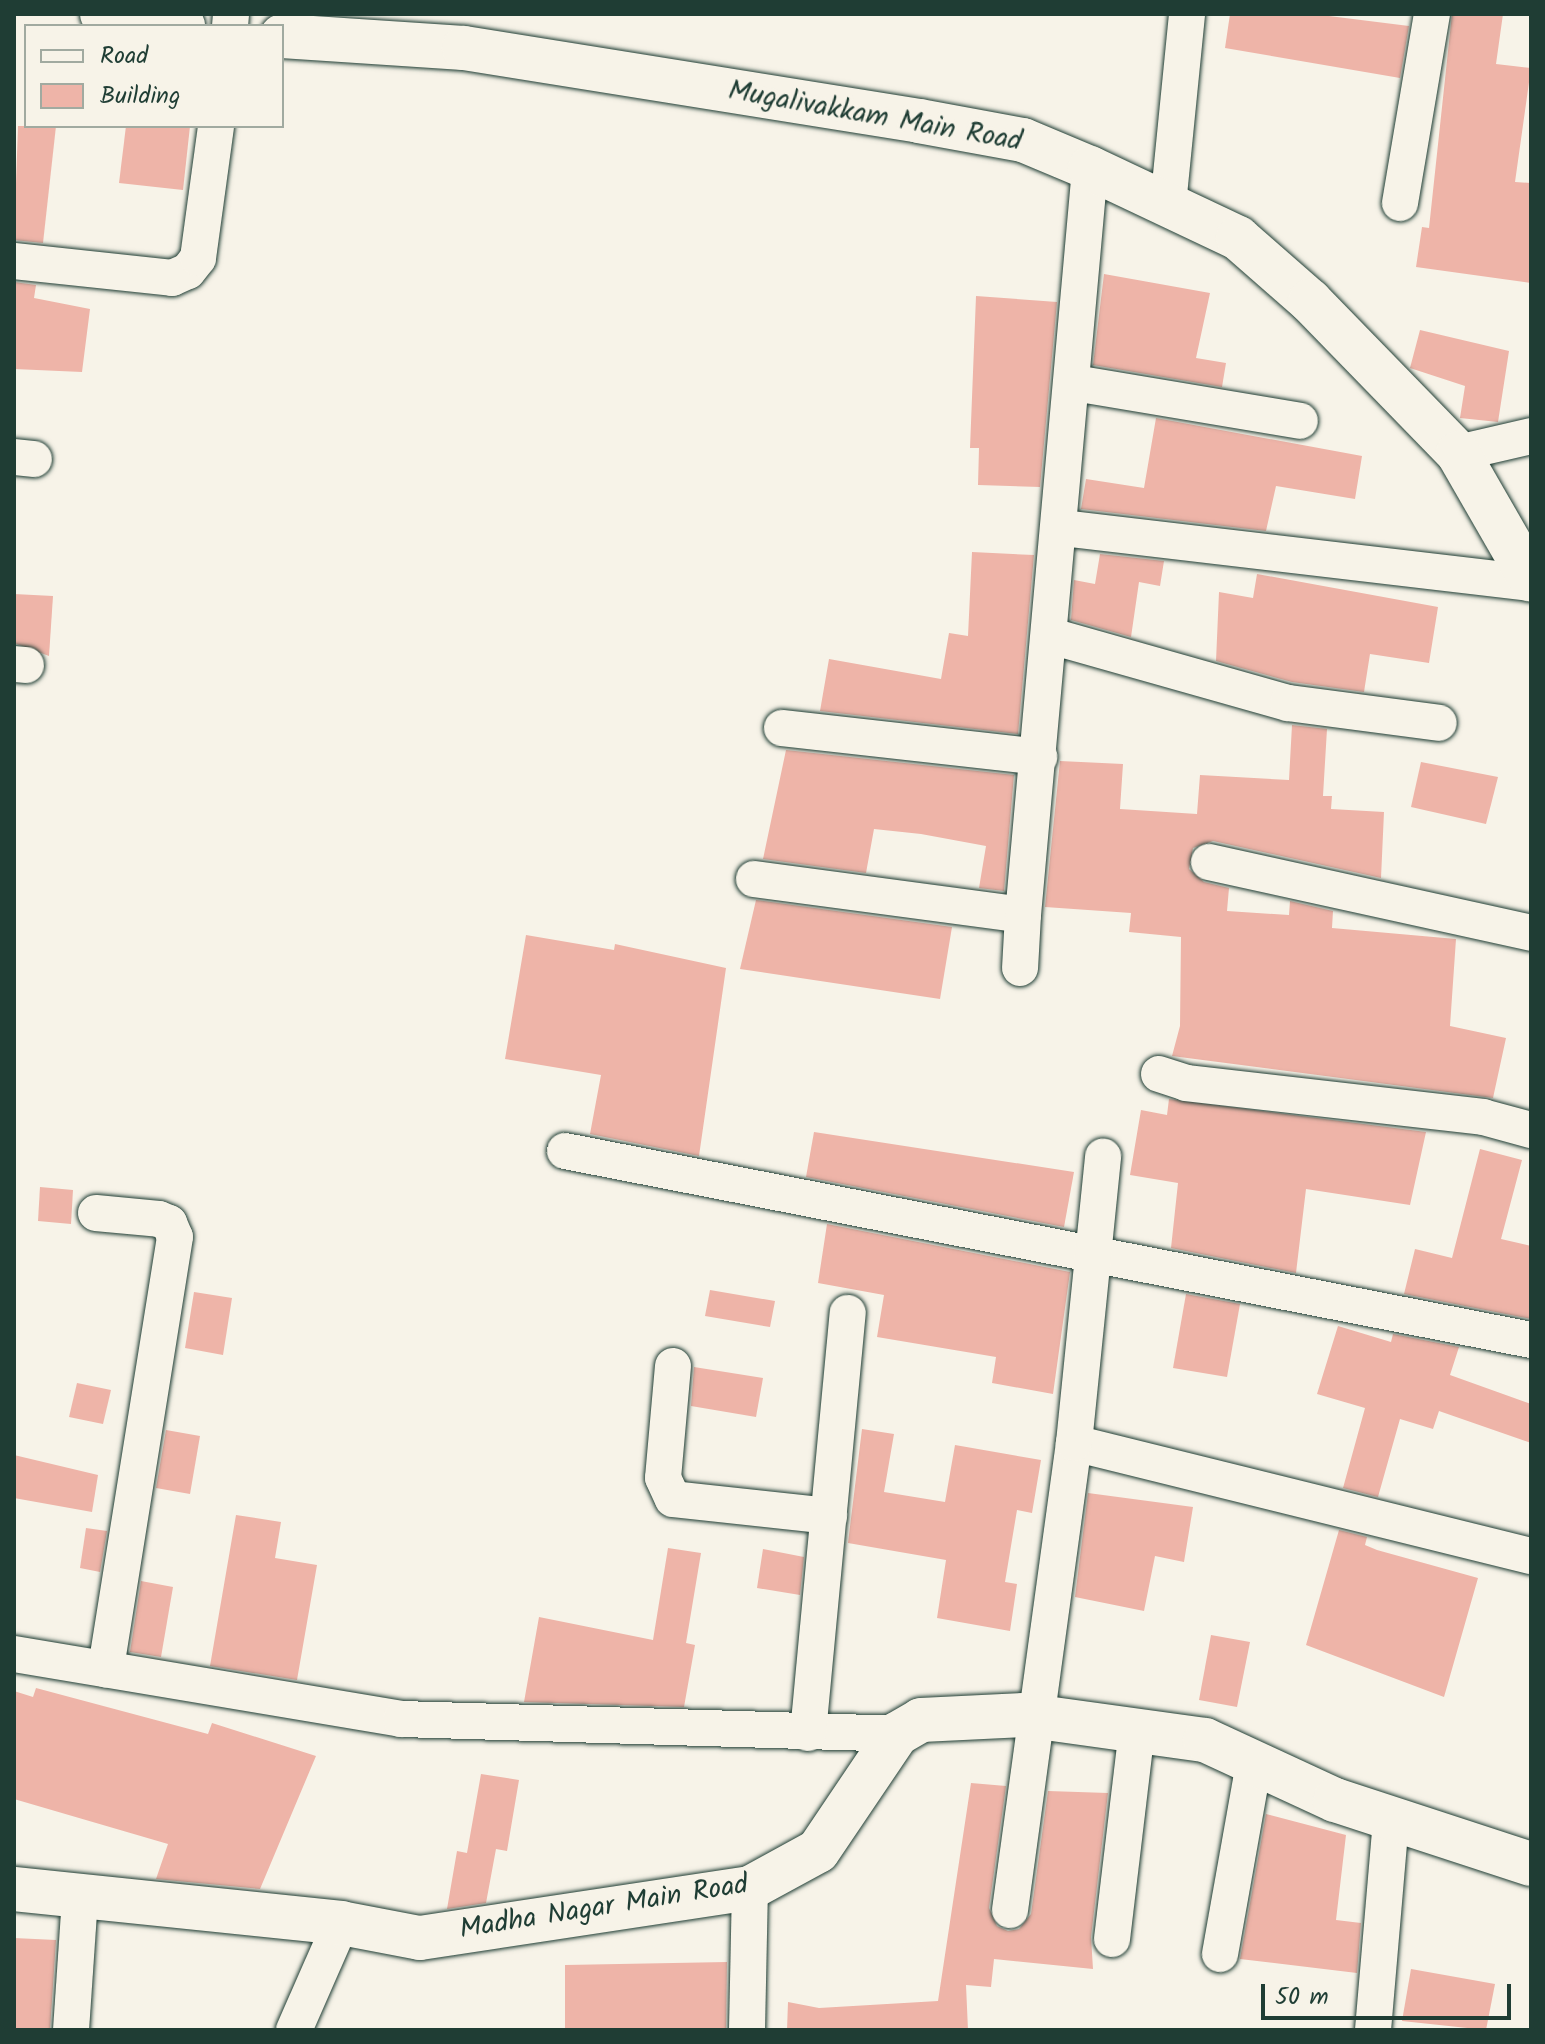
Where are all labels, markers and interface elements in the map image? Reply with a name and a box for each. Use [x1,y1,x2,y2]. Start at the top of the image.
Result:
legend [24,24,284,128]
text: Road [100,37,148,76]
street label: Mugalivakkam Main Road [726,75,1024,159]
text: Building [100,77,180,116]
street label: Madha Nagar Main Road [457,1869,751,1947]
scale bar [1265,1968,1515,2018]
text: 50 m [1275,1978,1329,2017]

